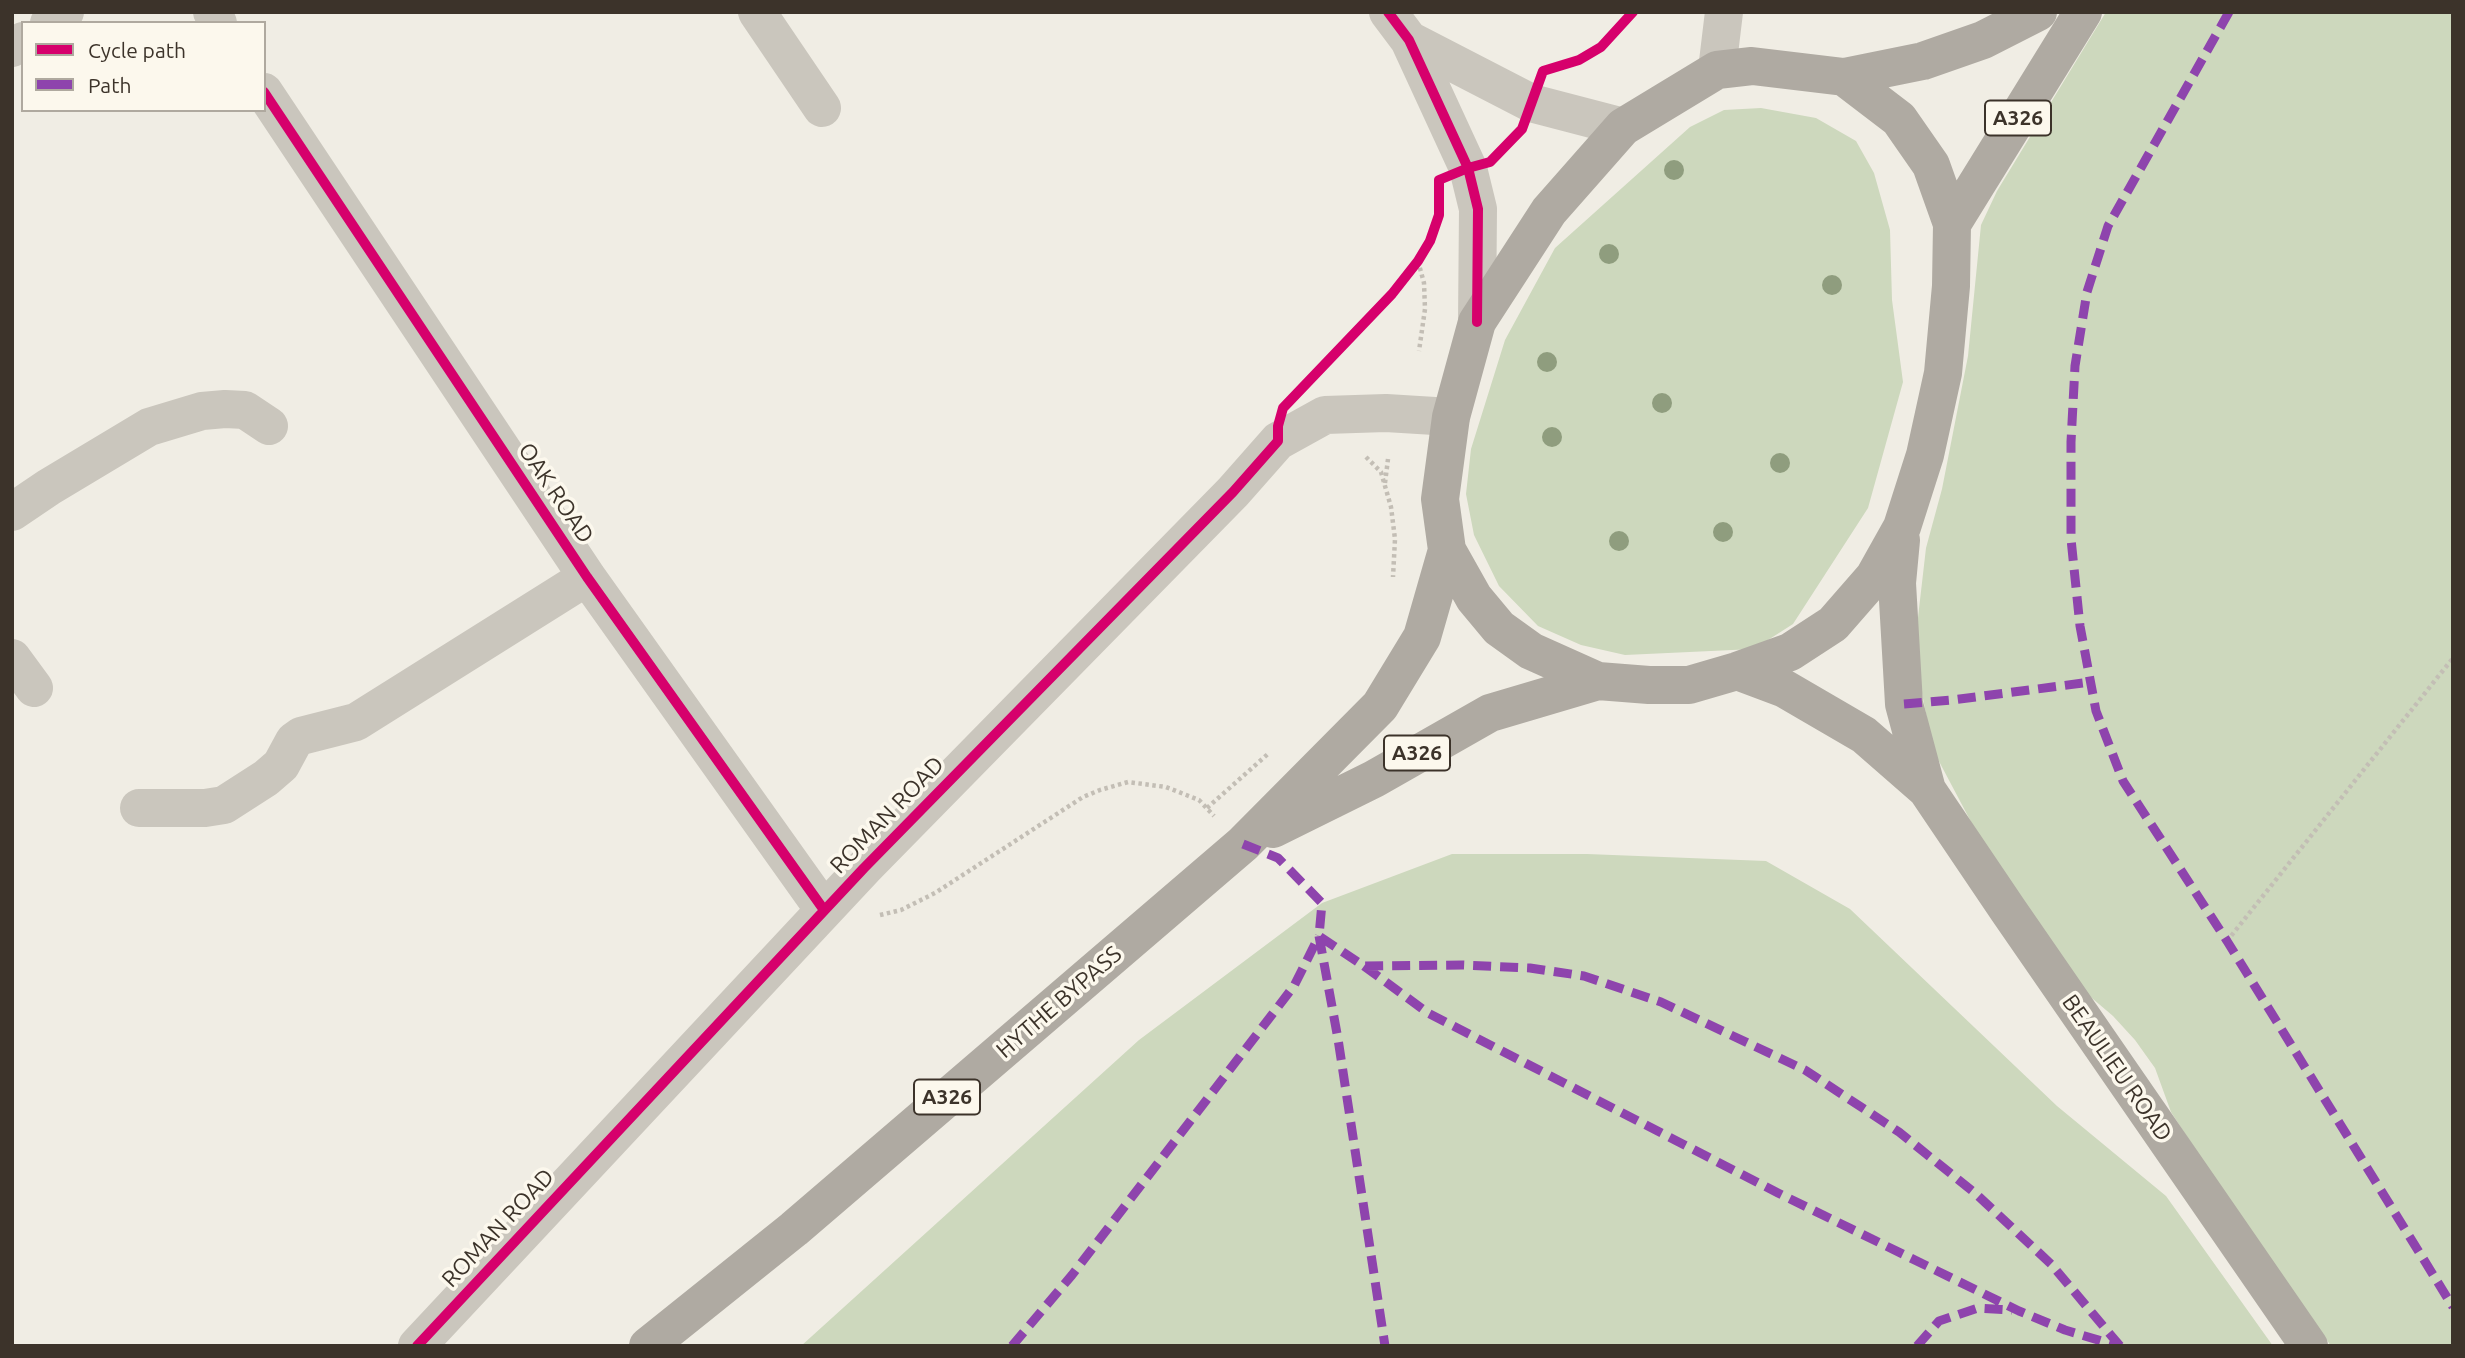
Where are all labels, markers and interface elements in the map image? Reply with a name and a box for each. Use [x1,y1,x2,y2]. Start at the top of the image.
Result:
legend [21,21,266,112]
text: Cycle path [88,38,186,62]
text: Path [88,73,131,97]
road number: A326 [1985,100,2051,136]
street label: OAK ROAD [512,438,600,548]
road number: A326 [1384,736,1450,770]
street label: ROMAN ROAD [824,751,950,879]
street label: HYTHE BYPASS [991,940,1127,1064]
street label: BEAULIEU ROAD [2056,989,2178,1147]
road number: A326 [914,1080,980,1114]
street label: ROMAN ROAD [436,1163,560,1293]

